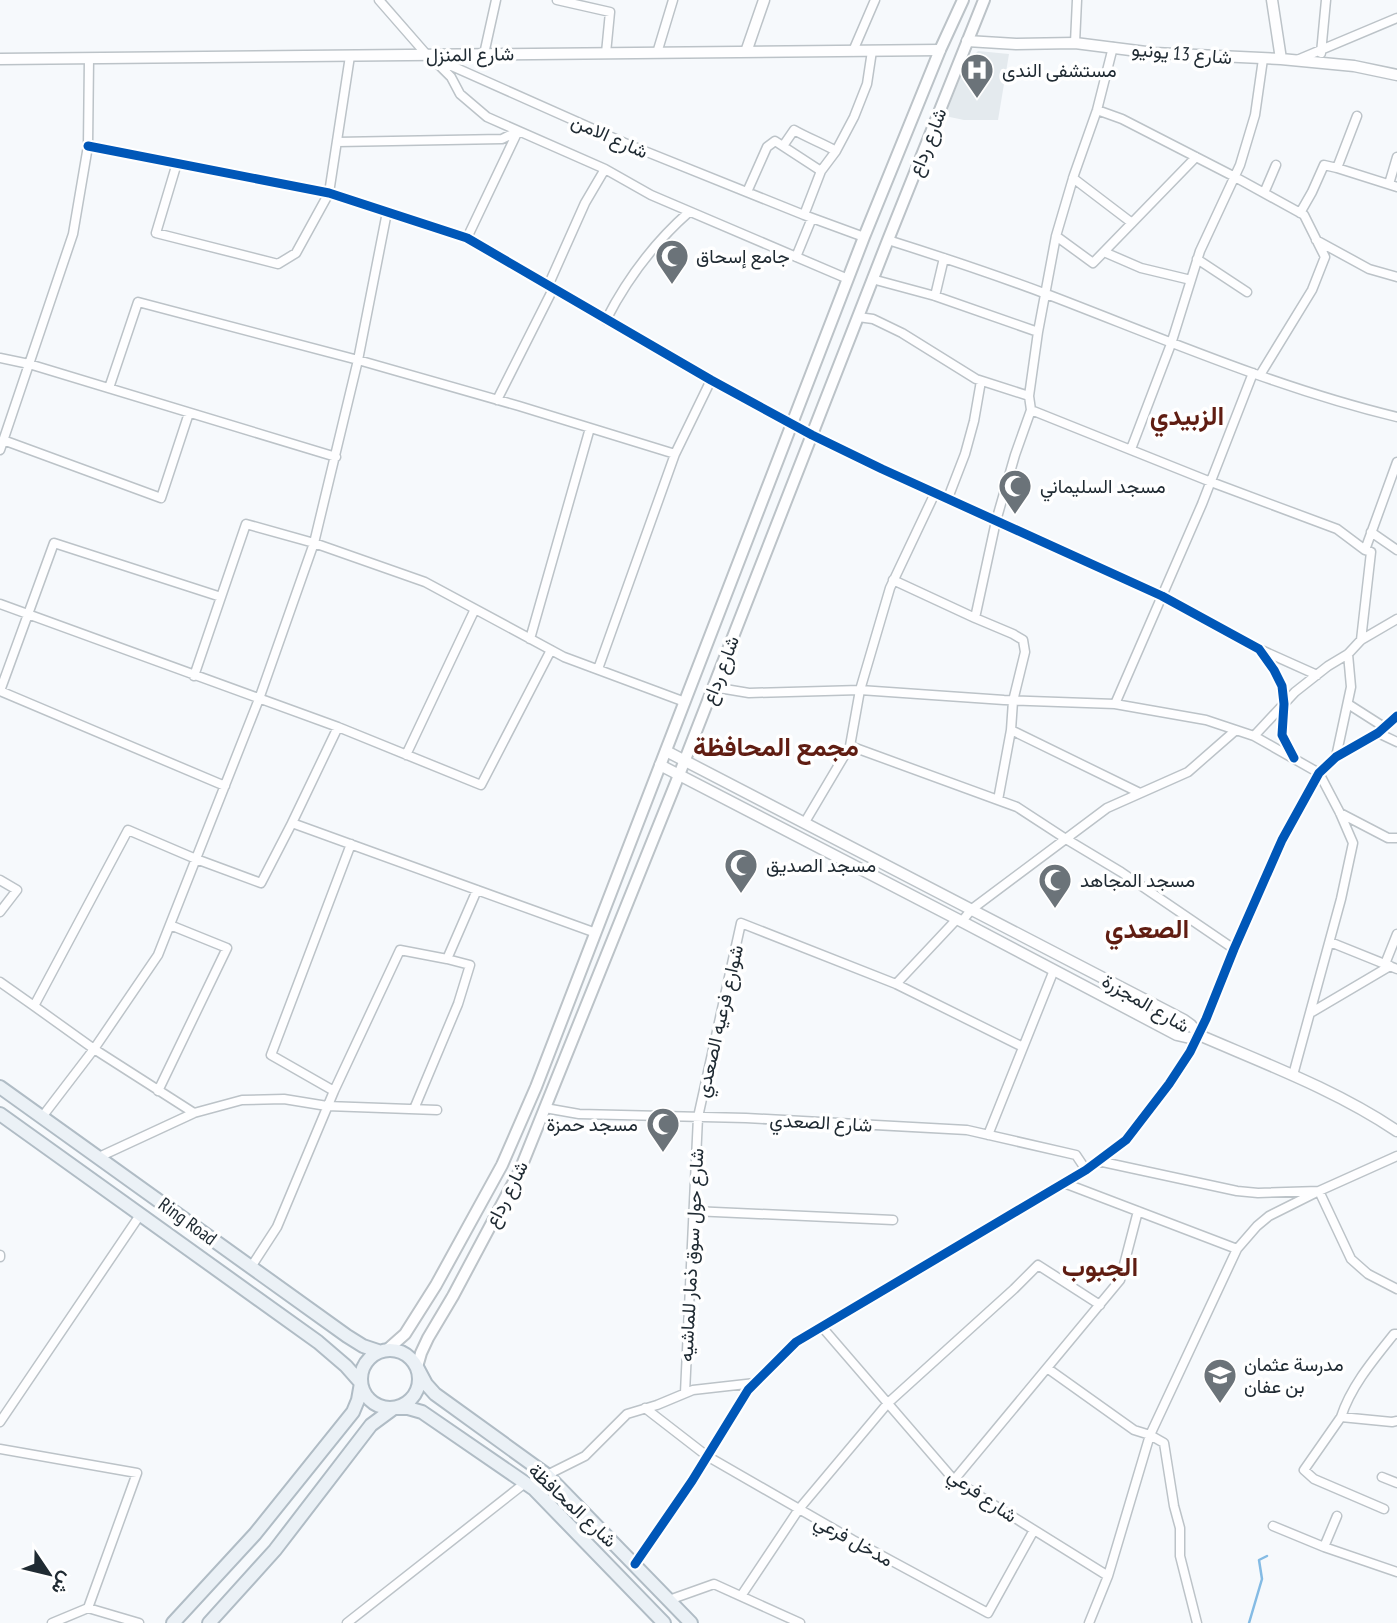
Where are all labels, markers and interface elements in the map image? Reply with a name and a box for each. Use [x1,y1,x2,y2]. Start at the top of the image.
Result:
street label: شارع 13 يونيو [1131,37,1233,70]
street label: شارع المنزل [426,41,514,68]
hospital icon: مستشفى الندى [958,51,996,100]
place label: مستشفى الندى [1002,58,1117,82]
street label: شارع رداع [902,104,952,180]
street label: شارع الامن [568,109,652,164]
mosque icon: جامع إسحاق [653,237,691,286]
place label: جامع إسحاق [696,244,790,270]
district label: الزبيدي [1150,399,1224,438]
mosque icon: مسجد السليماني [996,467,1034,516]
place label: مسجد السليماني [1040,474,1166,502]
street label: شارع رداع [696,632,745,708]
district label: مجمع المحافظة [693,730,859,765]
mosque icon: مسجد الصديق [722,846,760,895]
place label: مسجد الصديق [766,853,876,877]
mosque icon: مسجد المجاهد [1036,861,1074,910]
place label: مسجد المجاهد [1080,868,1195,892]
district label: الصعدي [1105,912,1189,951]
street label: شوارع فرعيه الصعدي [690,942,752,1101]
street label: شارع المجزرة [1098,968,1194,1038]
mosque icon: مسجد حمزة [644,1105,682,1154]
street label: شارع الصعدي [769,1107,873,1141]
place label: مسجد حمزة [546,1112,638,1136]
street label: شارع حول سوق ذمار للماشيه [673,1147,710,1363]
street label: شارع رداع [479,1157,534,1232]
street label: Ring Road [154,1192,222,1250]
district label: الجبوب [1062,1250,1138,1283]
place label: مدرسة عثمان بن عفان [1244,1352,1344,1398]
school or university icon: مدرسة عثمان بن عفان [1201,1356,1239,1405]
street label: شارع المحافظة [523,1458,622,1553]
street label: شارع فرعي [941,1463,1022,1531]
street label: مدخل فرعي [808,1509,898,1575]
north arrow [14,1539,84,1609]
text: ش [46,1568,79,1600]

